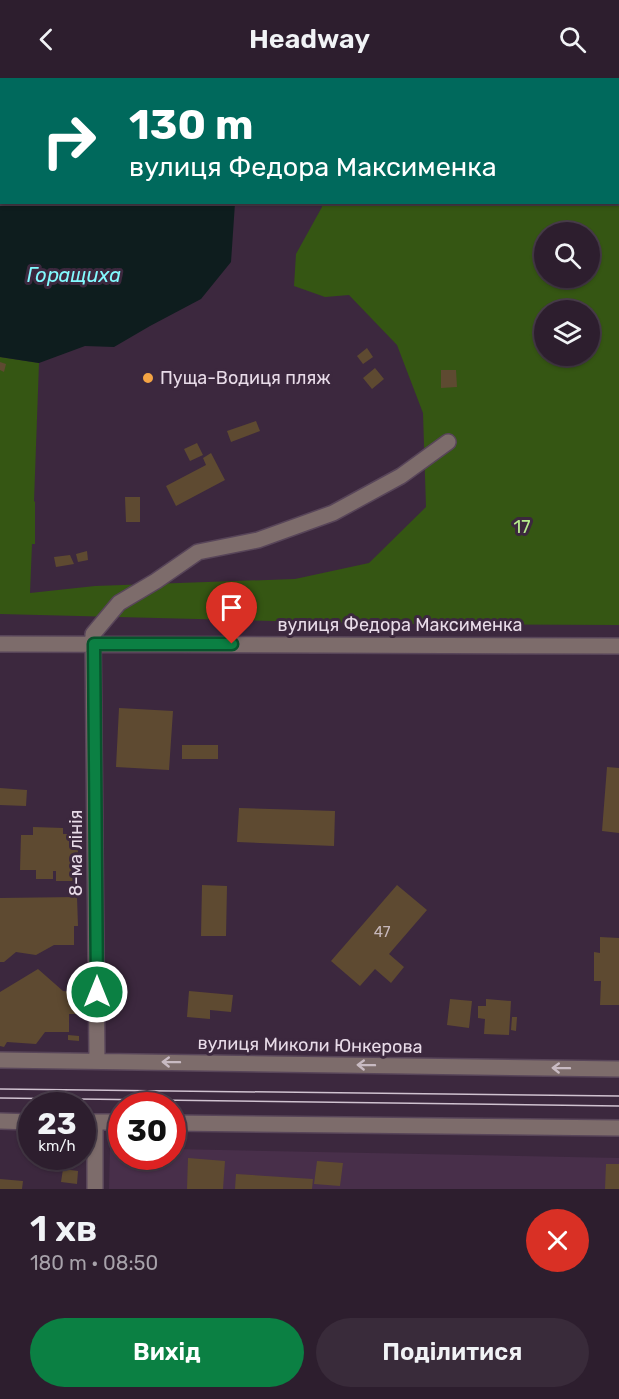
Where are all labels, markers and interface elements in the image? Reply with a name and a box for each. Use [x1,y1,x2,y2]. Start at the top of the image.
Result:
icon: back [30,23,63,56]
text: Headway [249,23,370,55]
icon: search [556,23,589,56]
text: 130 m [129,100,254,150]
icon: right [30,102,108,180]
text: вулиця Федора Максименка [129,151,497,183]
map controls [534,222,600,366]
button: search [534,222,600,288]
water label: Горащиха [27,263,121,287]
button: layers [534,300,600,366]
place label: Пуща-Водиця пляж [160,367,331,389]
marker: Пуща-Водиця пляж [141,371,155,385]
park label: 17 [514,516,530,538]
pin [206,582,257,644]
icon: arrive [215,591,248,624]
street label: вулиця Федора Максименка [277,614,523,636]
street label: 8-ма лінія [65,810,87,896]
house number: 47 [374,923,391,941]
position arrow [65,960,129,1024]
street label: вулиця Миколи Юнкерова [197,1032,423,1058]
one-way arrow [161,1056,181,1068]
one-way arrow [356,1059,376,1071]
one-way arrow [551,1062,571,1074]
speed limit sign: 30 [108,1092,186,1170]
text: 23 [37,1106,77,1142]
text: km/h [38,1137,76,1155]
text: 1 хв [30,1207,97,1250]
button: close [526,1209,589,1272]
text: 180 m · 08:50 [30,1251,158,1275]
button: Вихід [30,1318,304,1387]
button: Поділитися [316,1318,589,1387]

